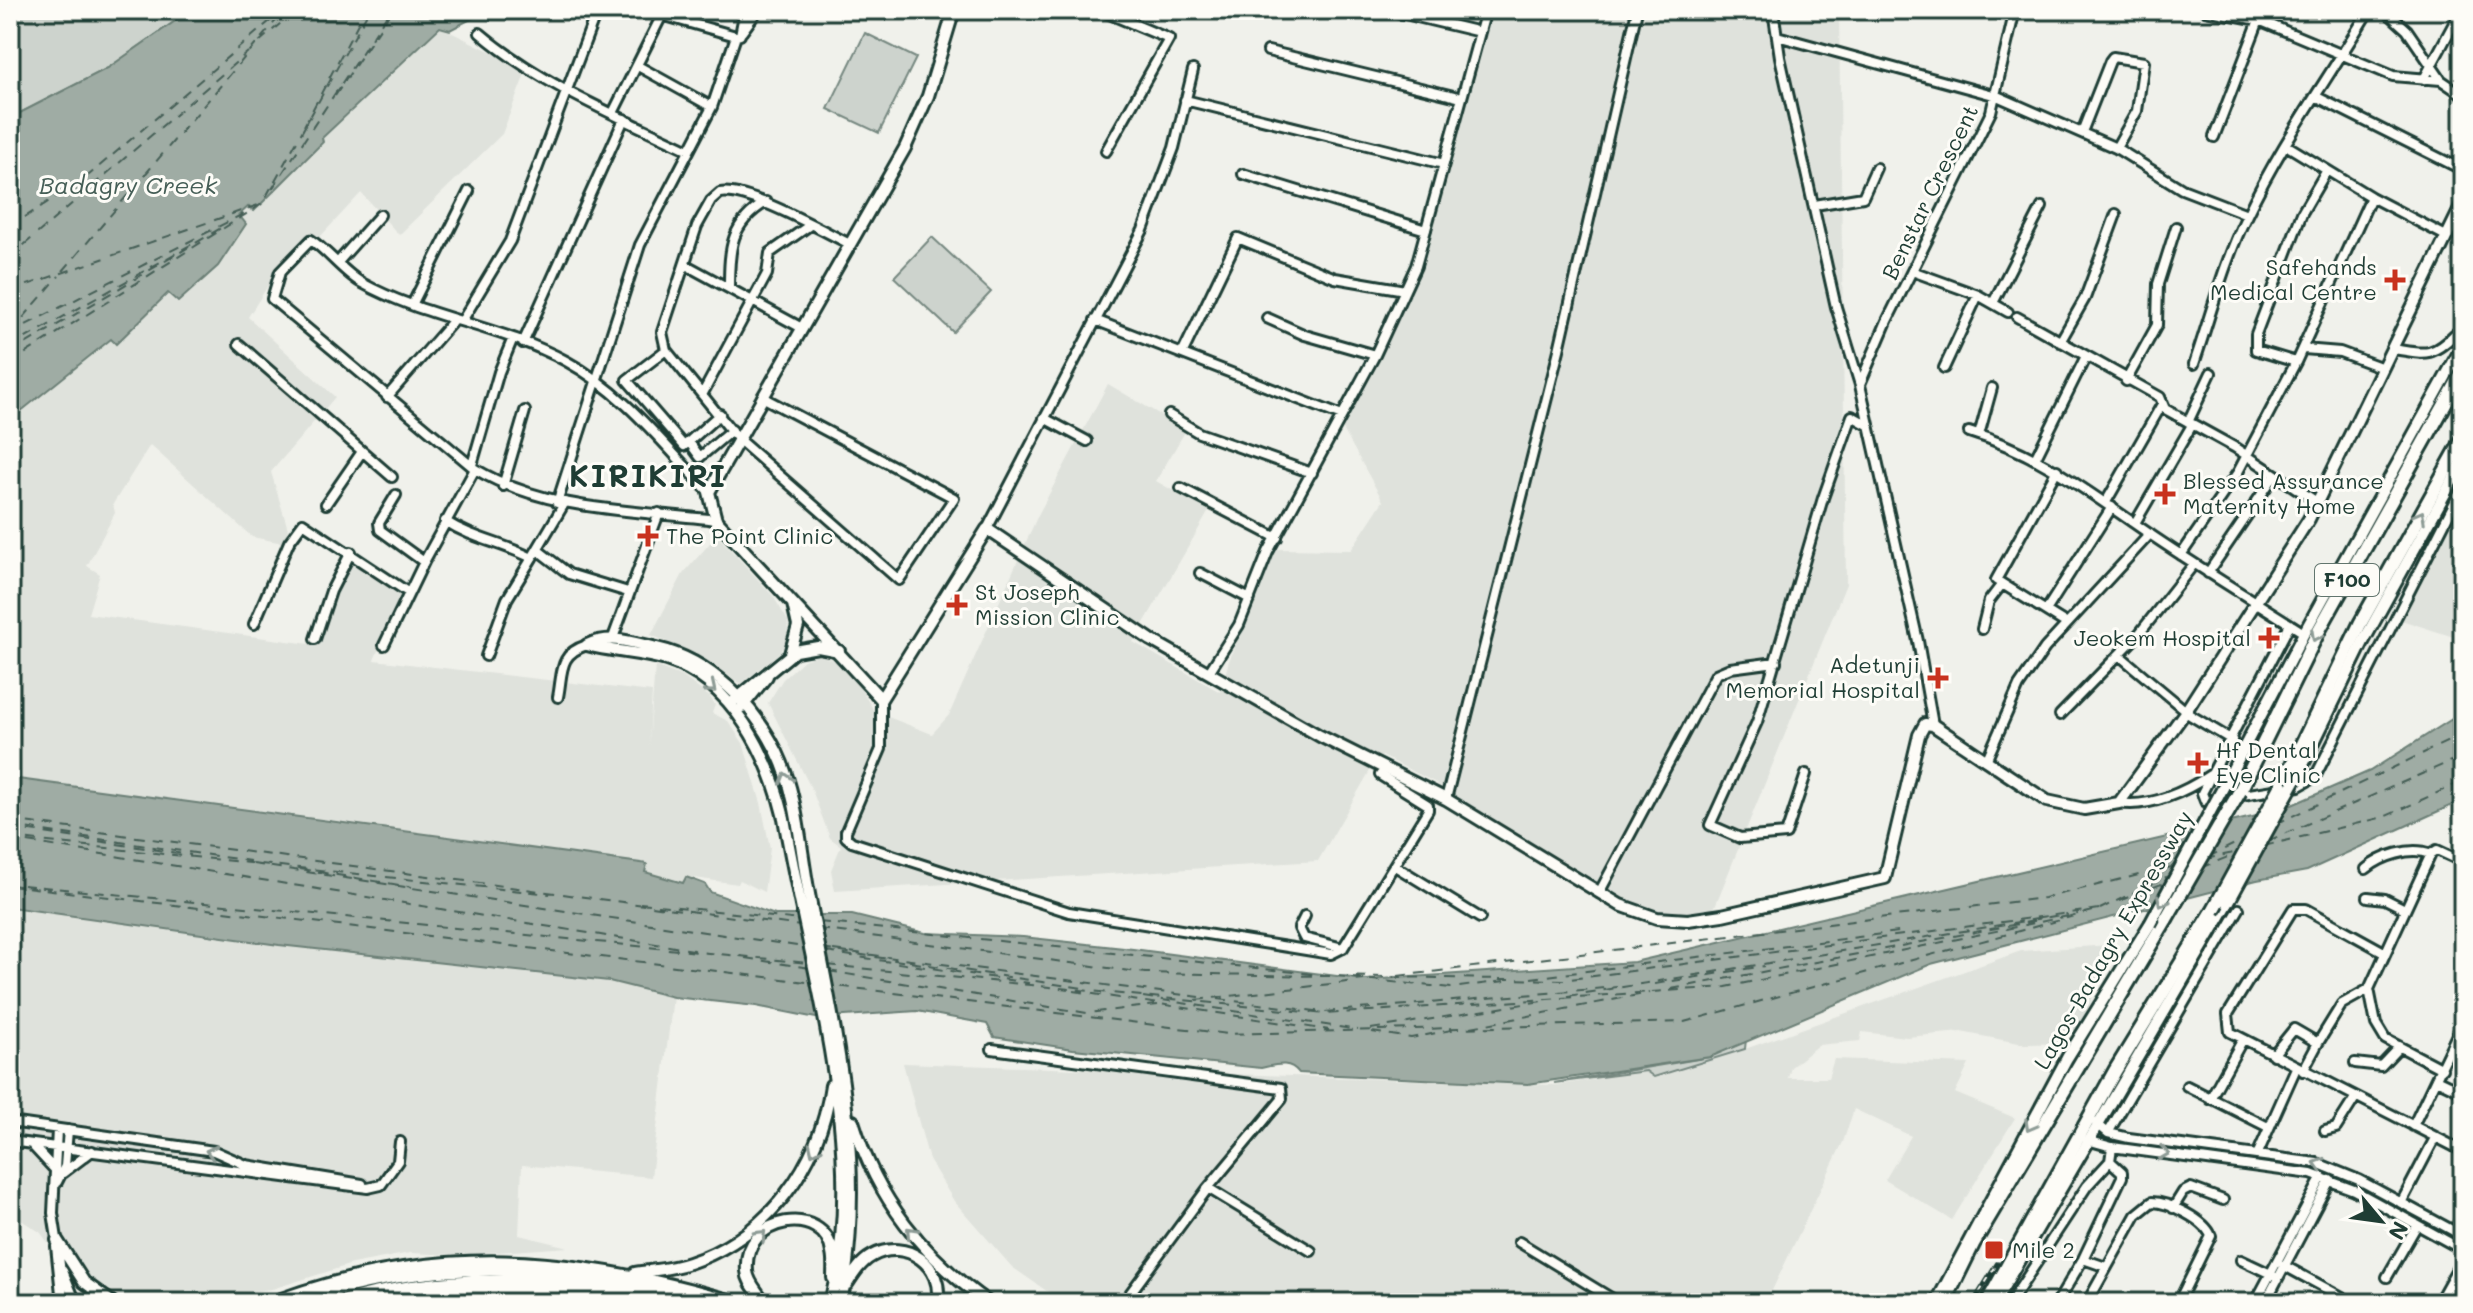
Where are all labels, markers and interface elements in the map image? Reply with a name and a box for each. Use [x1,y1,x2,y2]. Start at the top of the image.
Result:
street label: Benstar Crescent [1875,100,1984,284]
water label: Badagry Creek [39,169,218,200]
place label: Safehands Medical Centre [2210,252,2377,306]
marker: Safehands Medical Centre [2384,269,2406,291]
district label: KIRIKIRI [569,455,727,495]
place label: Blessed Assurance Maternity Home [2183,466,2384,520]
marker: Blessed Assurance Maternity Home [2154,483,2176,505]
one-way arrow [2410,510,2426,525]
place label: The Point Clinic [666,521,833,550]
marker: The Point Clinic [637,525,659,547]
road number: F100 [2315,564,2379,596]
place label: St Joseph Mission Clinic [975,577,1119,631]
marker: St Joseph Mission Clinic [946,594,968,616]
place label: Jeokem Hospital [2074,623,2251,652]
marker: Jeokem Hospital [2258,627,2280,649]
one-way arrow [2311,628,2326,643]
place label: Adetunji Memorial Hospital [1726,650,1920,704]
marker: Adetunji Memorial Hospital [1927,667,1949,689]
one-way arrow [701,678,716,693]
place label: Hf Dental Eye Clinic [2216,735,2321,789]
marker: Hf Dental Eye Clinic [2187,752,2209,774]
one-way arrow [779,771,795,785]
street label: Lagos-Badagry Expressway [2026,805,2199,1074]
one-way arrow [2156,893,2171,908]
one-way arrow [2024,1118,2040,1132]
one-way arrow [808,1142,824,1157]
one-way arrow [2157,1144,2171,1161]
one-way arrow [205,1145,219,1162]
one-way arrow [2312,1157,2326,1173]
north arrow [2341,1181,2421,1261]
text: N [2382,1217,2416,1245]
one-way arrow [905,1227,920,1241]
one-way arrow [752,1230,767,1245]
place label: Mile 2 [2012,1235,2075,1264]
marker: Mile 2 [1983,1239,2005,1261]

